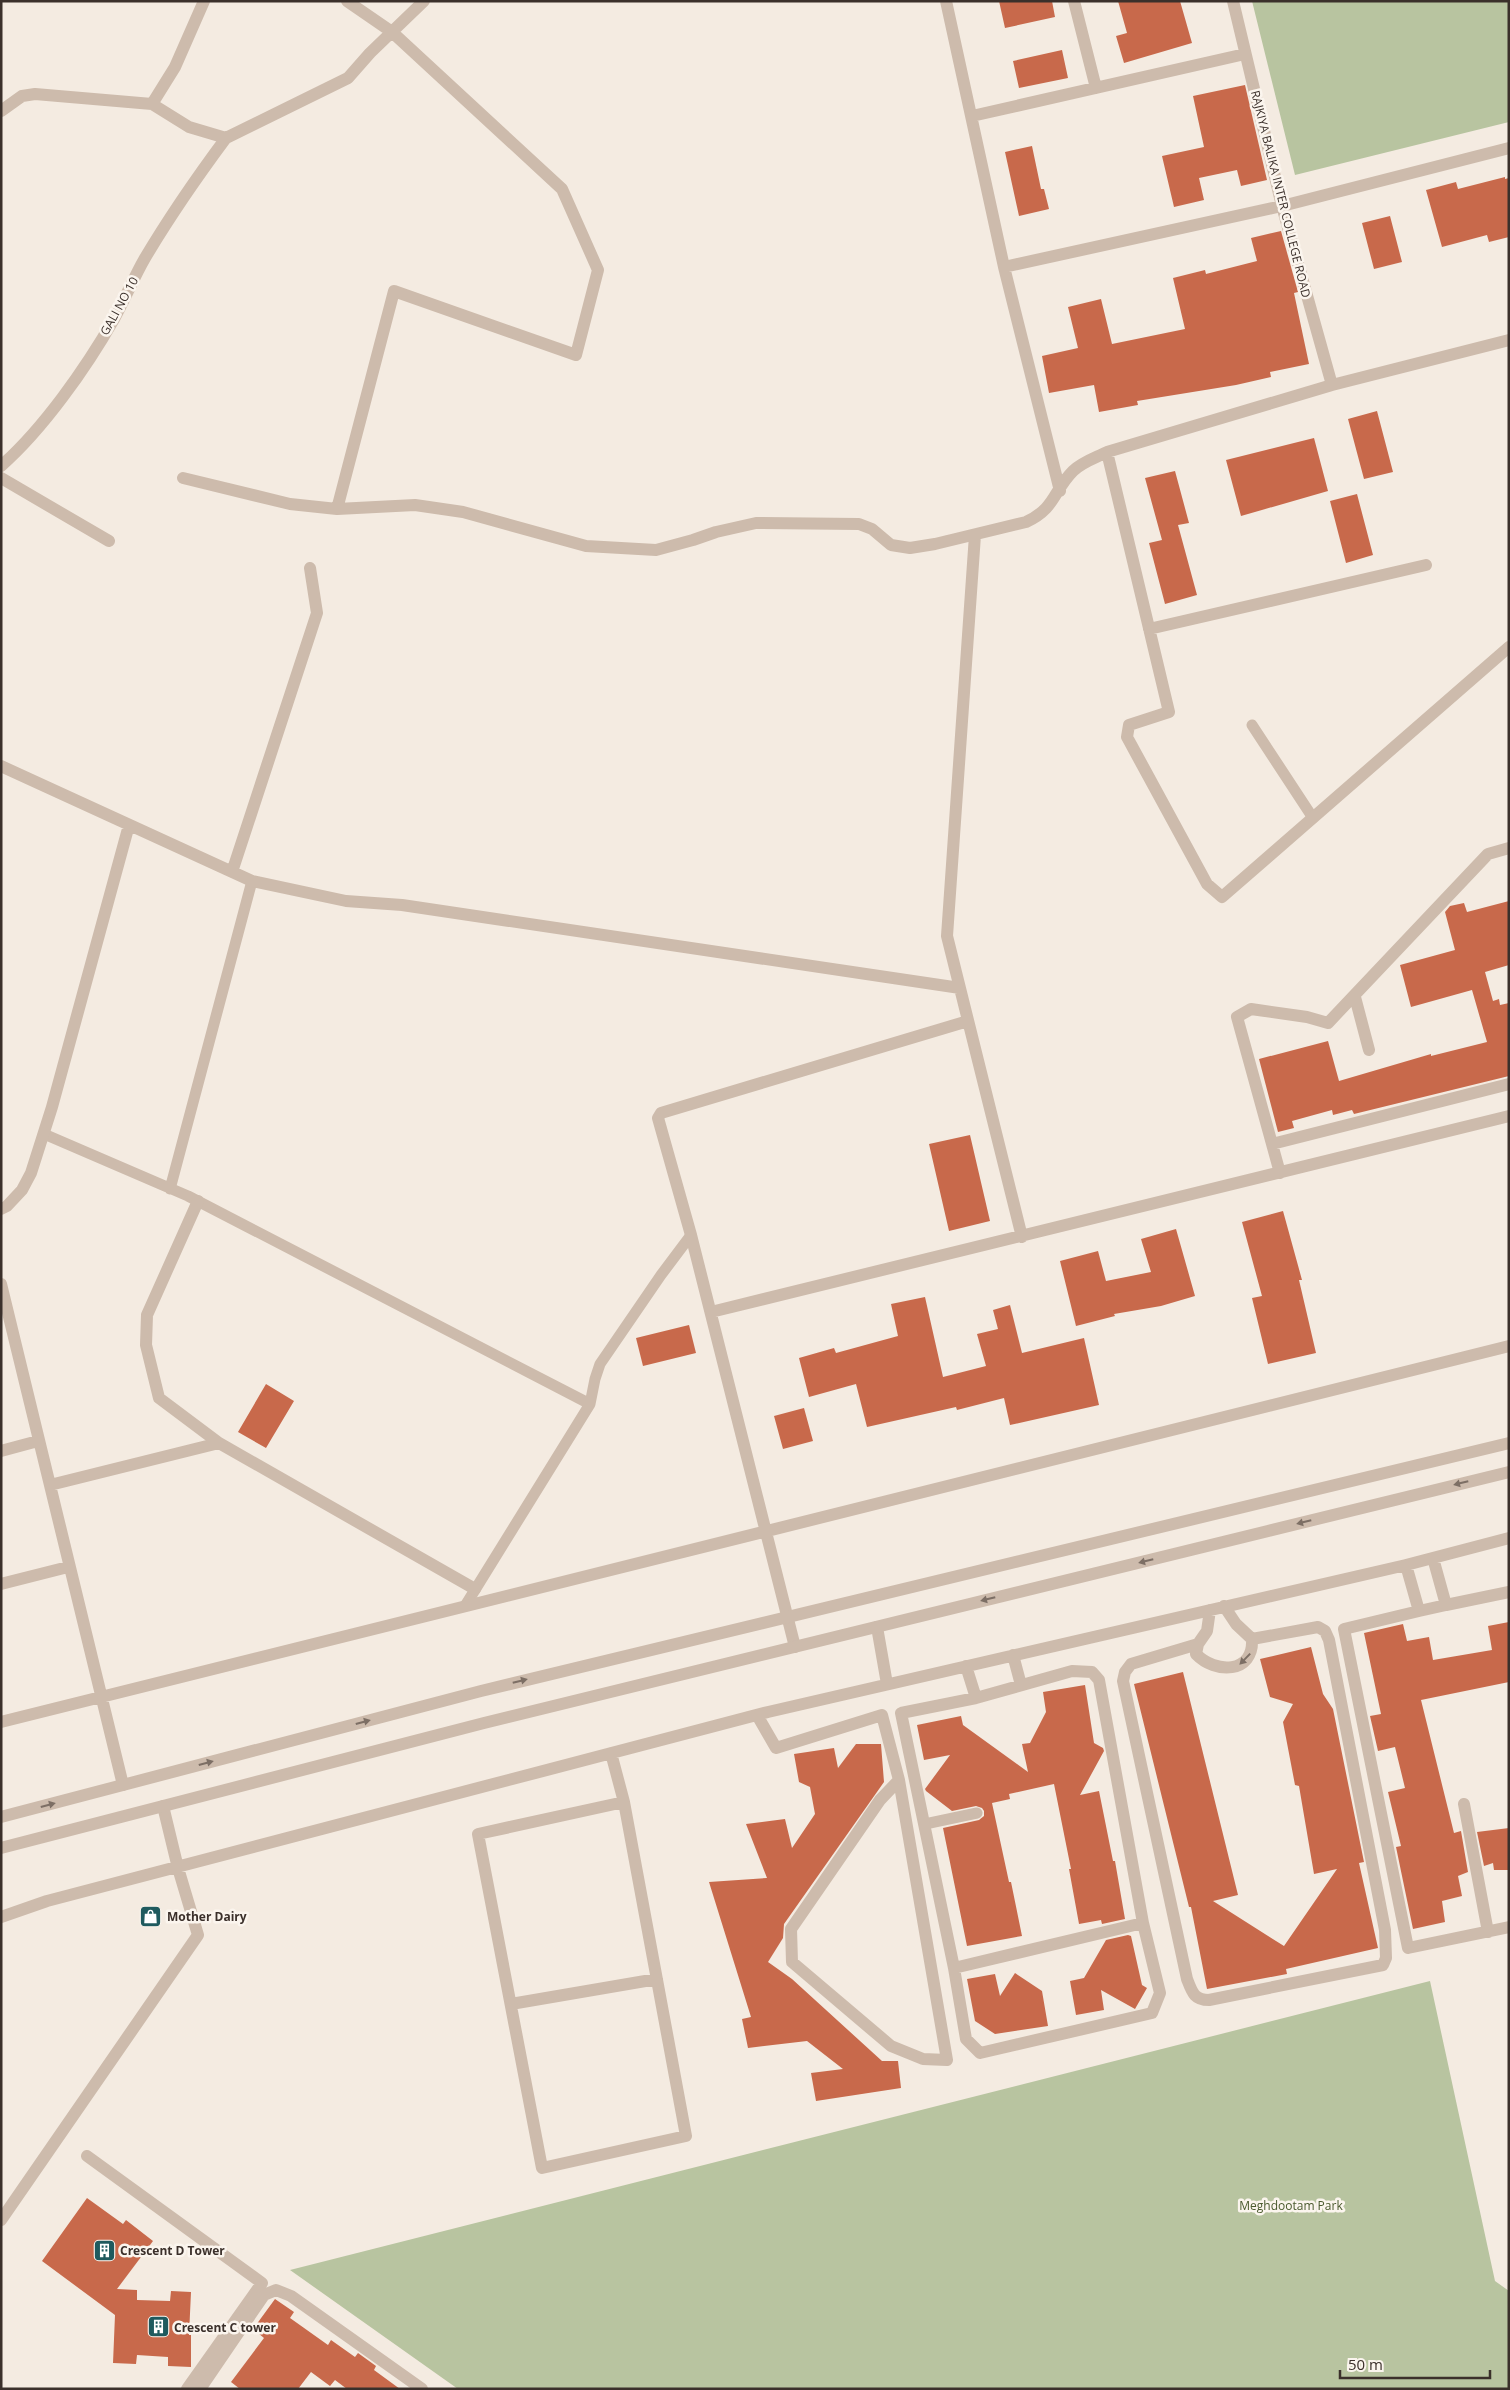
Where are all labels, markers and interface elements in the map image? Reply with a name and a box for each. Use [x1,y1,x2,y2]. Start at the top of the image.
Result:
street label: RAJKIYA BALIKA INTER COLLEGE ROAD [1247,89,1315,299]
street label: GALI NO 10 [96,274,142,338]
one-way arrow [1454,1479,1469,1487]
one-way arrow [1296,1518,1311,1526]
one-way arrow [1138,1557,1153,1565]
one-way arrow [980,1595,995,1603]
one-way arrow [1239,1653,1251,1665]
one-way arrow [512,1677,528,1685]
one-way arrow [355,1718,370,1726]
one-way arrow [198,1759,213,1767]
one-way arrow [41,1801,56,1809]
shop icon: Mother Dairy [139,1904,163,1928]
place label: Mother Dairy [167,1908,247,1925]
park label: Meghdootam Park [1239,2197,1343,2214]
building icon: Crescent D Tower [92,2238,116,2262]
place label: Crescent D Tower [120,2242,225,2259]
building icon: Crescent C tower [146,2315,170,2339]
place label: Crescent C tower [174,2319,276,2336]
scale bar [1340,2348,1490,2380]
text: 50 m [1348,2354,1383,2374]

